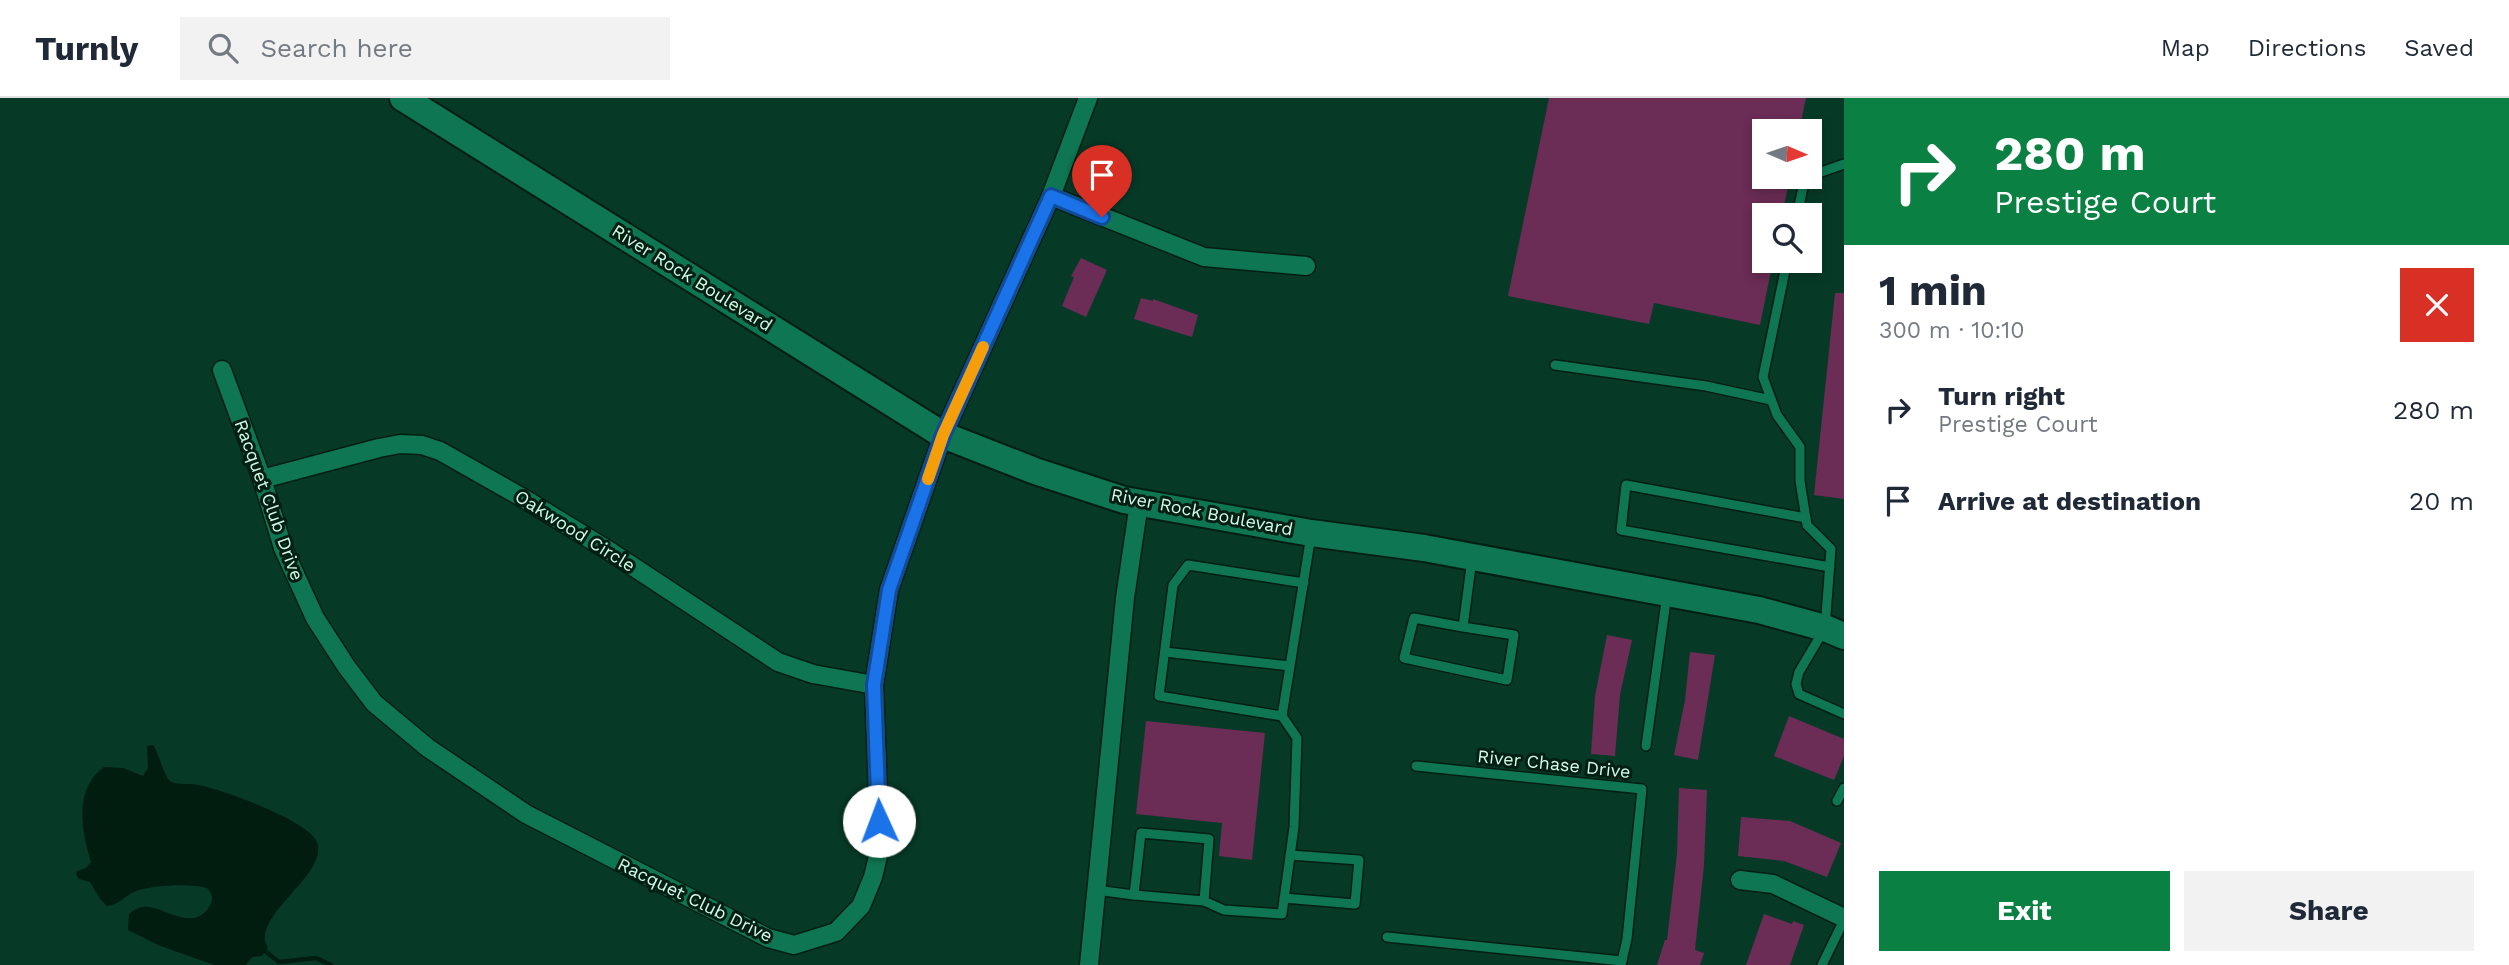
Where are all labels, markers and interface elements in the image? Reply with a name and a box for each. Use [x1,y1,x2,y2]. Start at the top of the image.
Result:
search box [180,17,670,80]
text: Turnly [35,29,138,68]
icon: search [204,29,242,67]
text: Search here [260,33,413,63]
text: Map [2161,34,2210,62]
text: Directions [2248,34,2366,62]
text: Saved [2404,34,2474,62]
north arrow [1752,119,1822,189]
map controls [1752,119,1822,273]
text: 280 m [1994,124,2146,182]
icon: right [1879,126,1970,217]
pin [1072,145,1132,217]
icon: arrive [1083,156,1121,194]
text: Prestige Court [1994,183,2216,221]
button: search [1752,203,1822,273]
street label: River Rock Boulevard [608,220,776,335]
text: 1 min [1879,266,1987,315]
button: close [2400,268,2474,342]
text: 300 m · 10:10 [1879,317,2025,344]
text: Turn right [1938,381,2065,411]
icon: right [1879,391,1917,429]
text: 280 m [2393,395,2474,425]
text: Prestige Court [1938,411,2098,438]
street label: Racquet Club Drive [231,417,308,583]
icon: arrive [1879,482,1917,520]
street label: River Rock Boulevard [1109,484,1295,539]
street label: Oakwood Circle [511,485,639,576]
text: Arrive at destination [1938,486,2201,516]
text: 20 m [2409,486,2474,516]
street label: River Chase Drive [1476,745,1632,782]
position arrow [842,784,916,858]
street label: Racquet Club Drive [614,853,776,946]
button: Exit [1879,871,2170,951]
button: Share [2184,871,2474,951]

